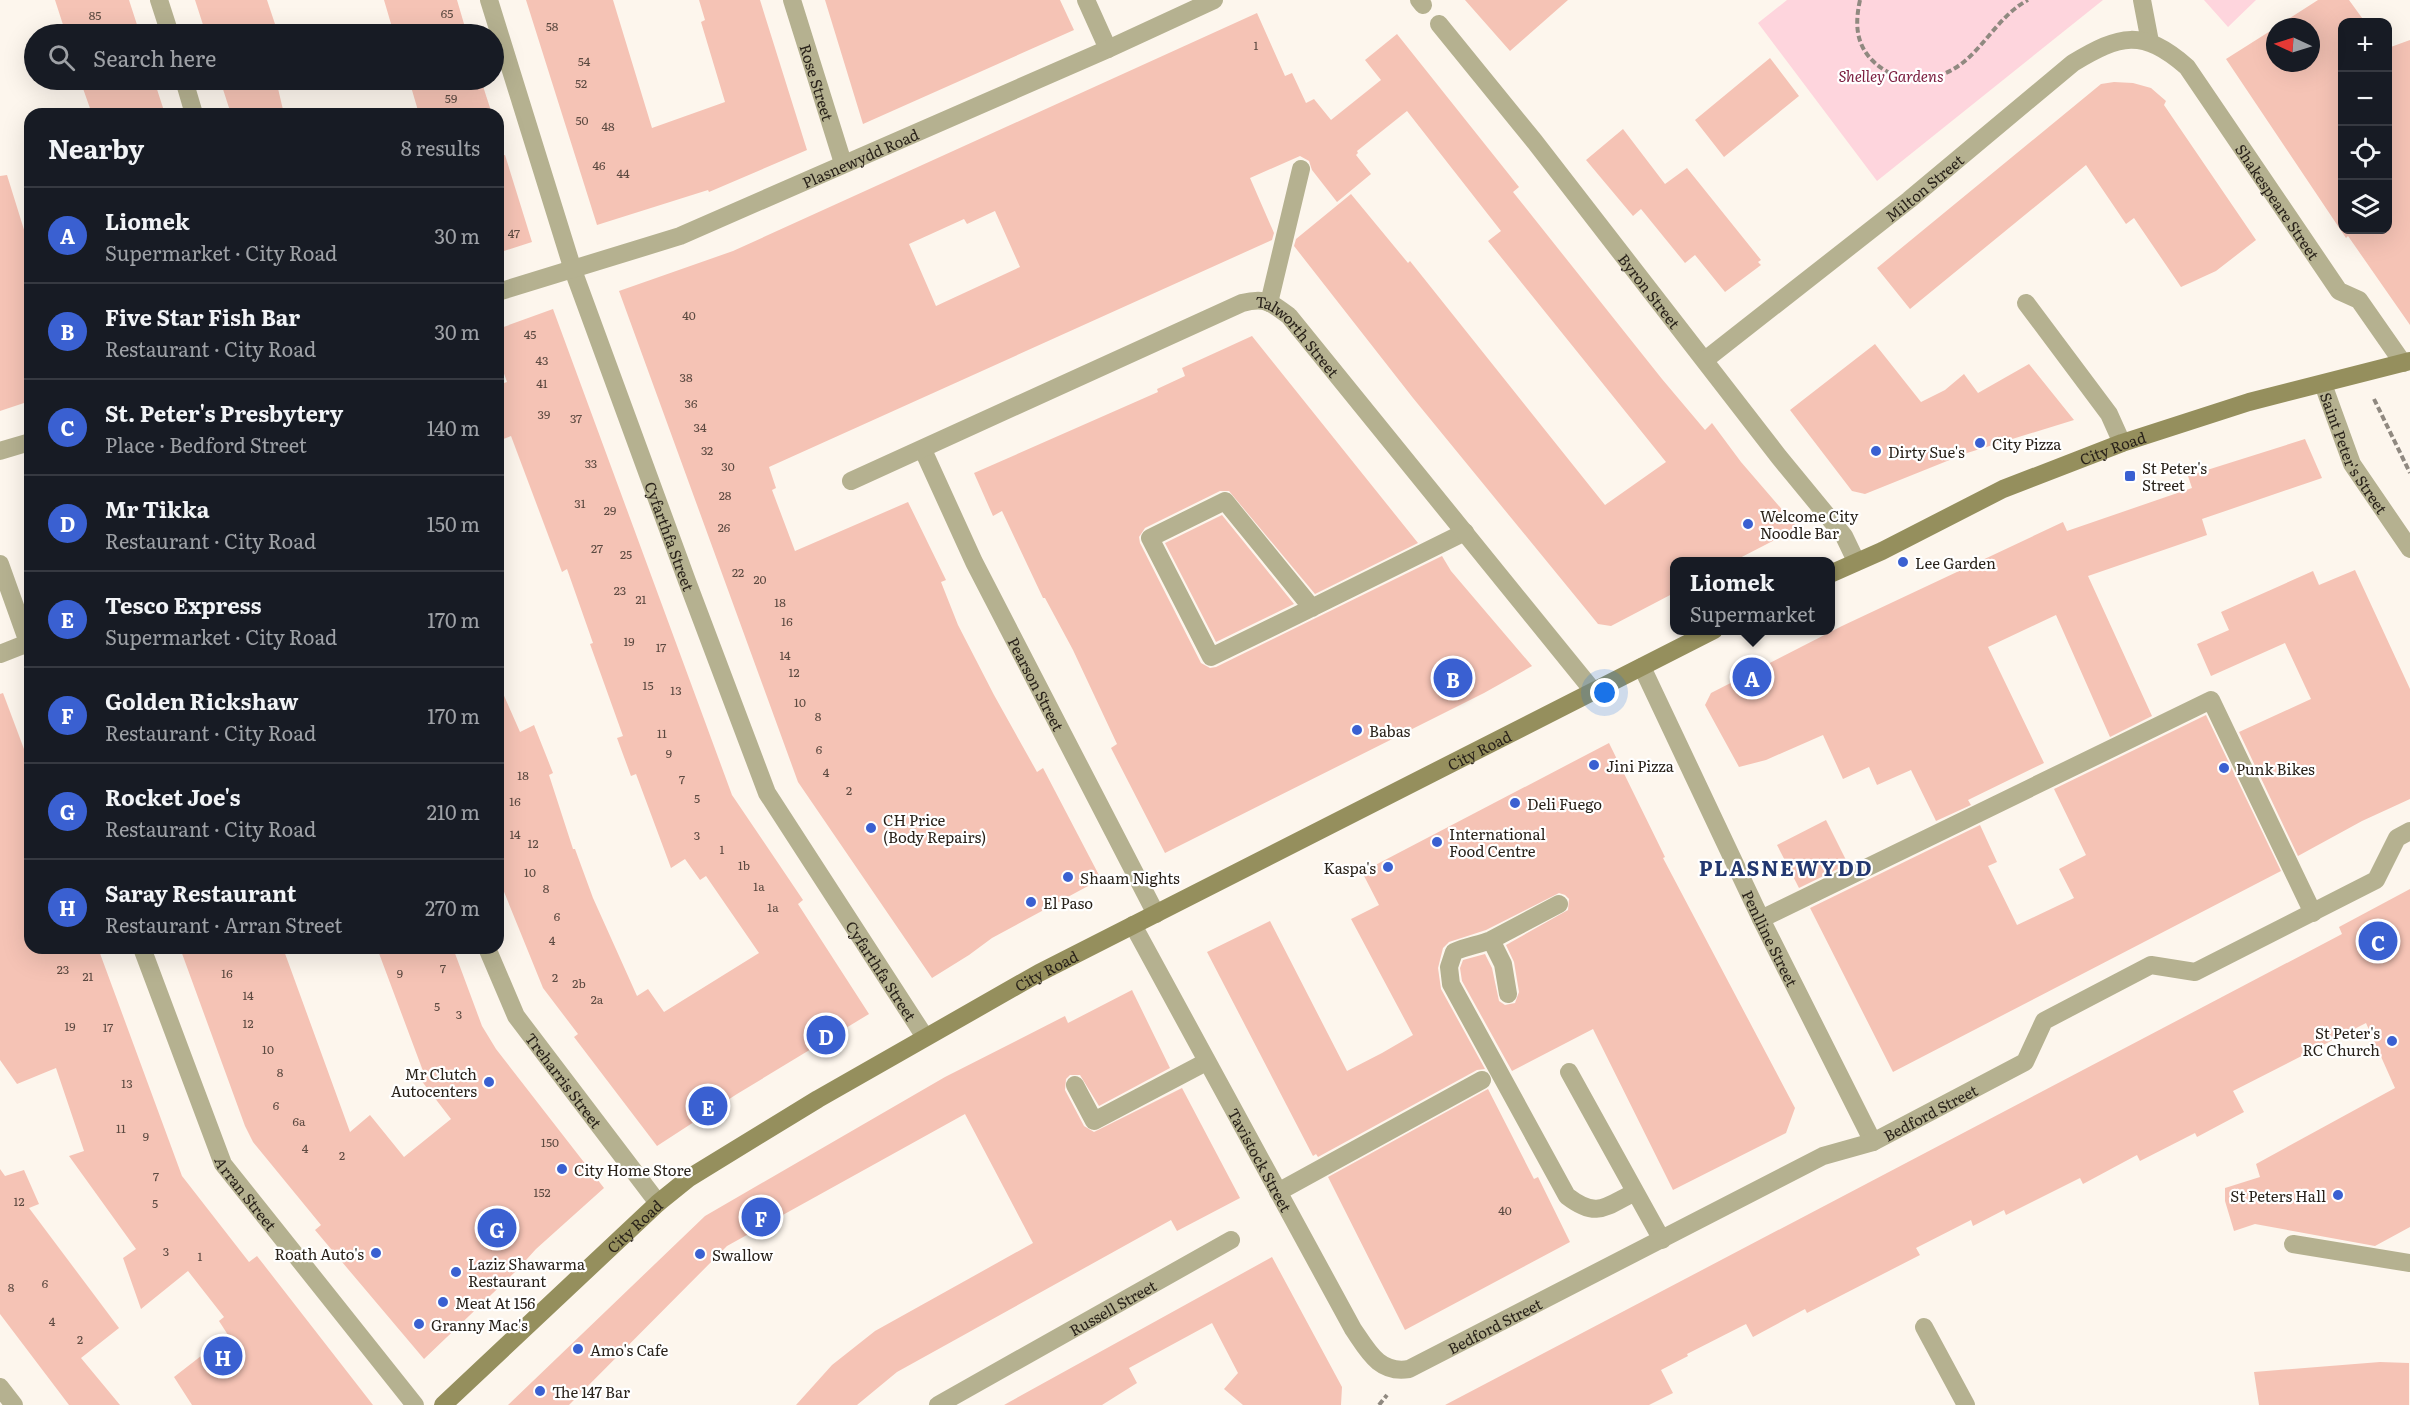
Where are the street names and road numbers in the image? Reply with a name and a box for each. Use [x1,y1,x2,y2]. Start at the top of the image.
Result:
street label: Rose Street [795,41,841,123]
street label: Plasnewydd Road [798,122,922,193]
street label: Shakespeare Street [2230,139,2326,264]
street label: Milton Street [1880,148,1968,226]
street label: Byron Street [1613,248,1687,333]
street label: Talworth Street [1255,289,1345,382]
street label: Saint Peter's Street [2315,389,2394,518]
street label: City Road [2076,425,2149,470]
street label: Cyfarthfa Street [640,478,701,594]
street label: Pearson Street [1003,633,1071,735]
street label: City Road [1443,724,1515,775]
street label: Penlline Street [1737,886,1804,990]
street label: Cyfarthfa Street [841,916,923,1025]
street label: City Road [1010,944,1082,996]
street label: Treharris Street [520,1027,608,1133]
street label: Bedford Street [1879,1078,1981,1146]
street label: Tavistock Street [1223,1103,1298,1216]
street label: Arran Street [210,1153,283,1235]
street label: City Road [601,1194,667,1258]
street label: Russell Street [1064,1273,1160,1341]
street label: Bedford Street [1443,1291,1546,1359]

